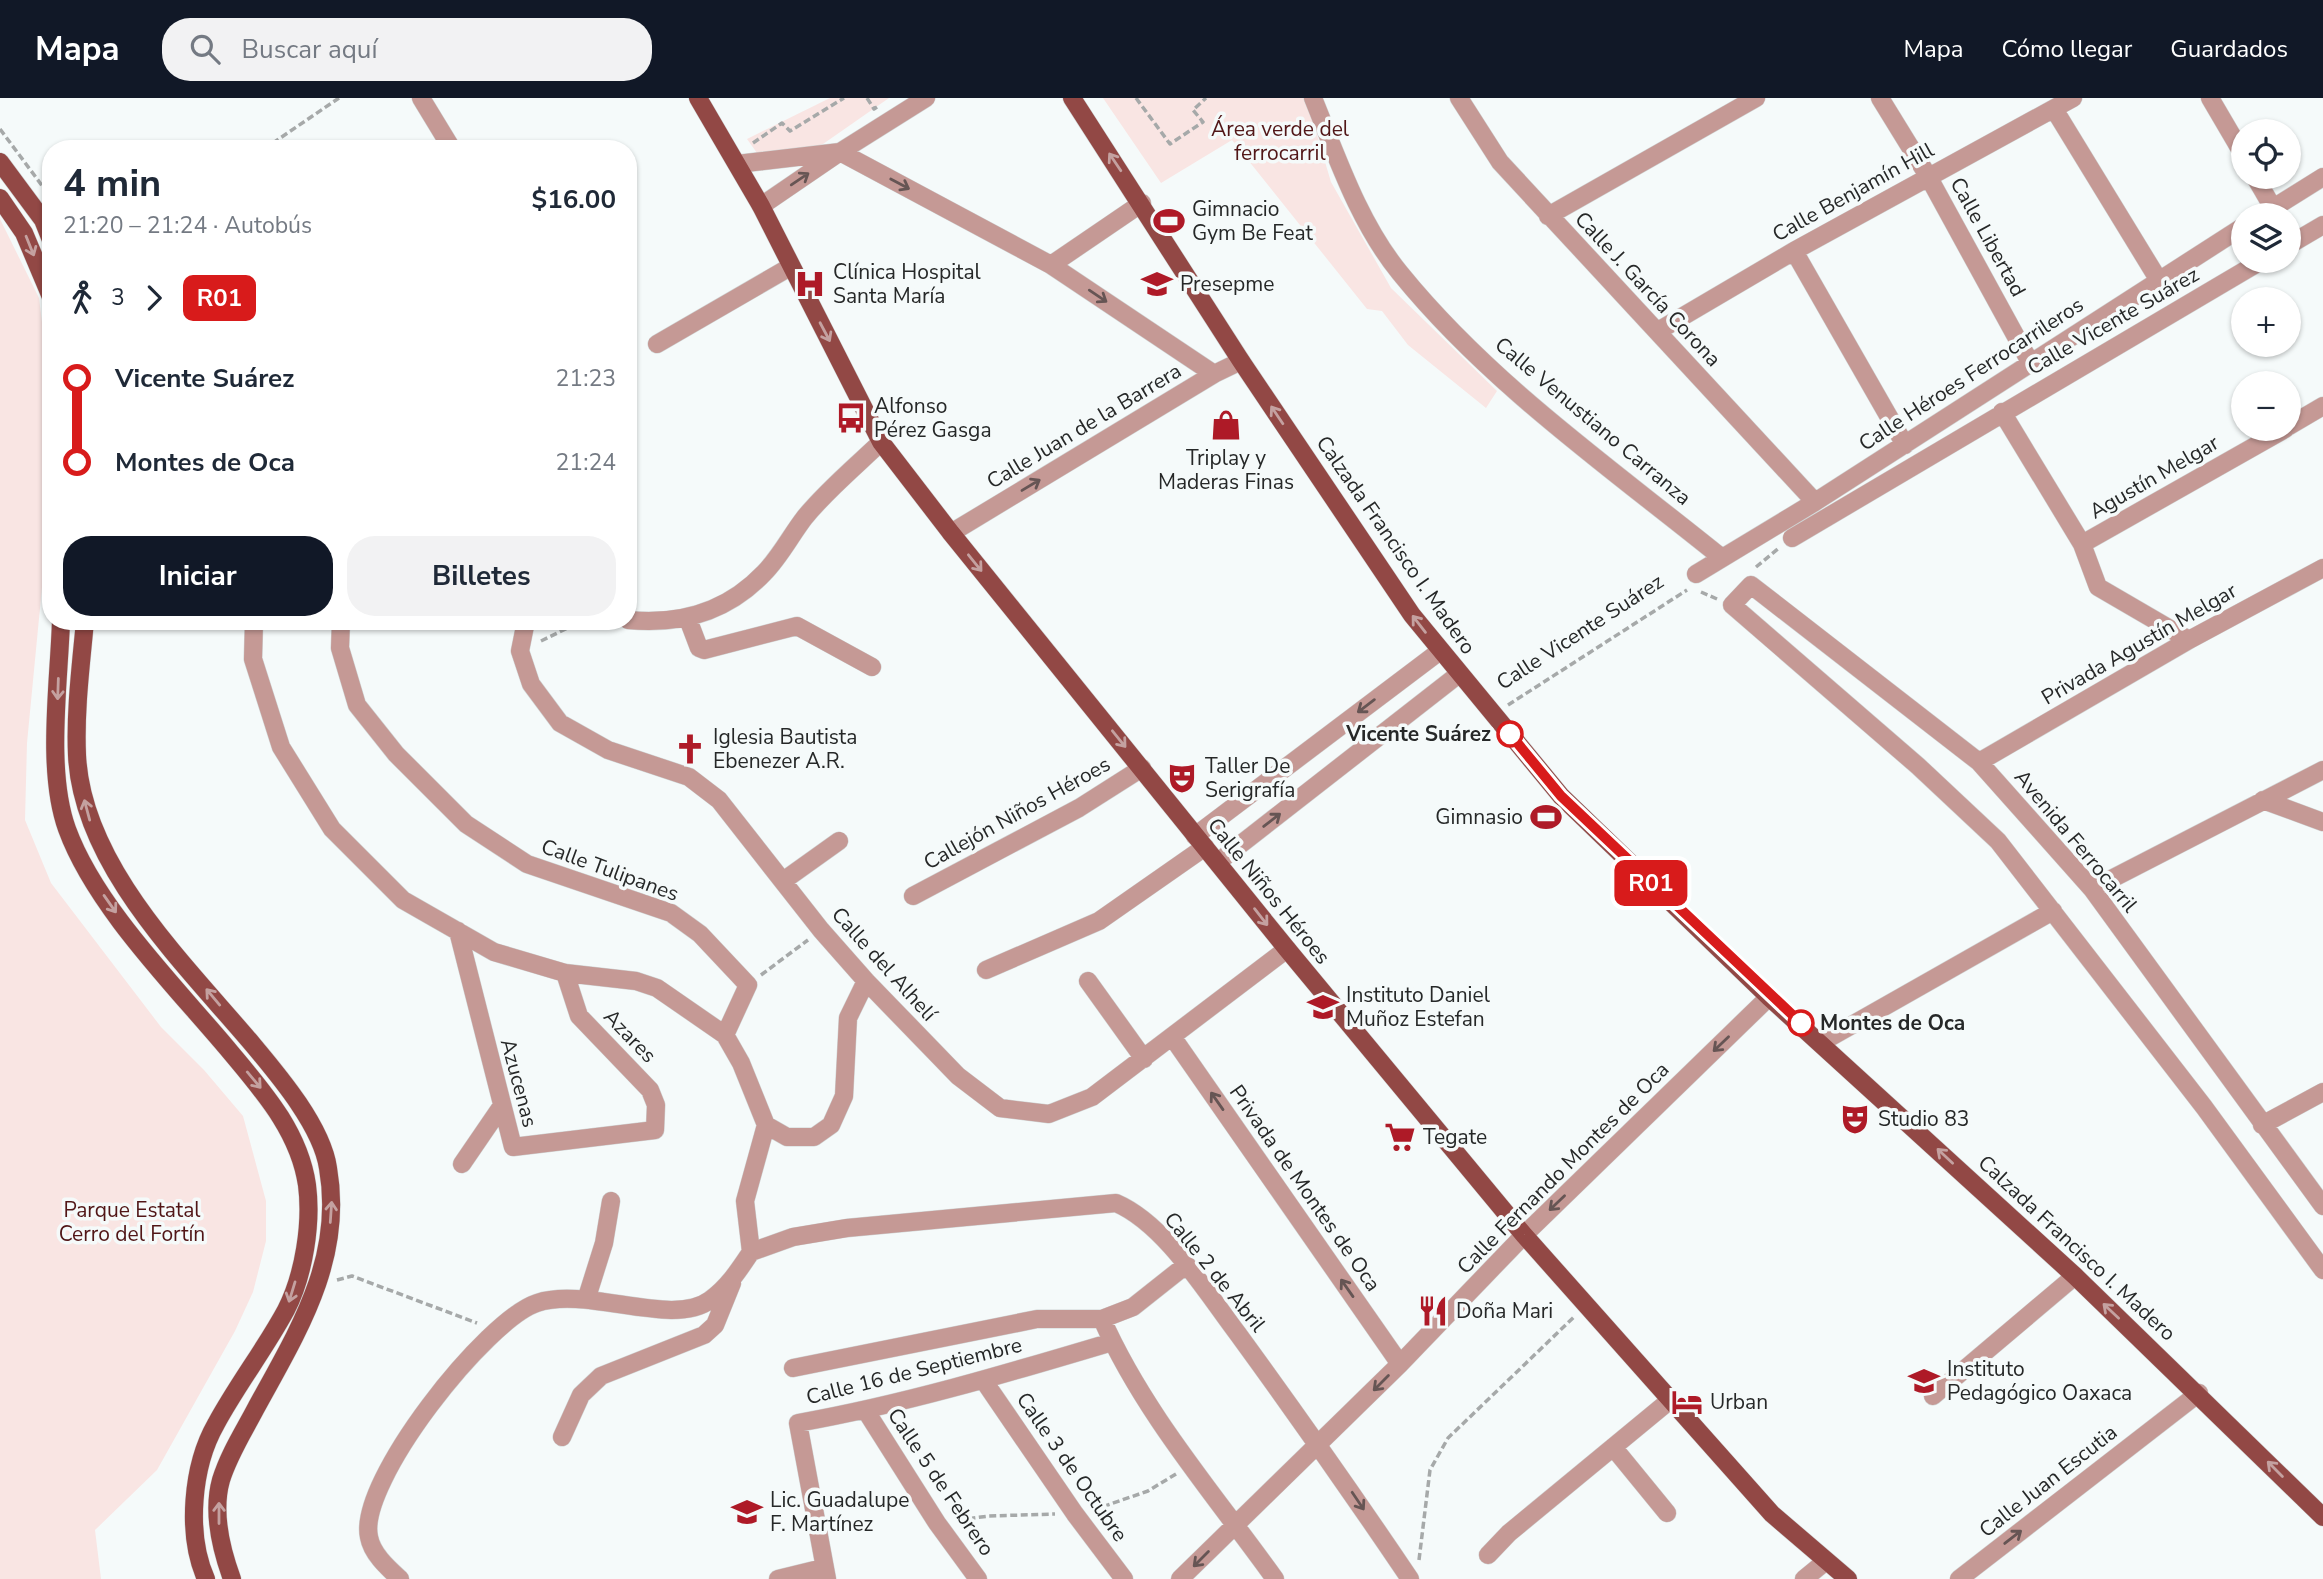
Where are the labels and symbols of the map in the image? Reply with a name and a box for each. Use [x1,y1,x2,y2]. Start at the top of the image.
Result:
park label: Área verde del ferrocarril [1211,115,1350,167]
street label: Calle Benjamín Hill [1767,136,1939,248]
one-way arrow [1107,153,1122,172]
one-way arrow [790,172,809,186]
street label: Calle Libertad [1944,172,2032,302]
one-way arrow [889,178,910,191]
place label: Gimnacio Gym Be Feat [1192,195,1314,247]
sports icon: Gimnacio Gym Be Feat [1152,204,1186,238]
street label: Calle J. García Corona [1569,205,1727,373]
one-way arrow [24,234,37,256]
place label: Clínica Hospital Santa María [833,258,982,310]
street label: Calle Vicente Suárez [2022,260,2204,382]
hospital icon: Clínica Hospital Santa María [793,267,827,301]
school or university icon: Presepme [1140,267,1174,301]
place label: Presepme [1180,270,1274,298]
one-way arrow [1088,289,1107,303]
street label: Calle Héroes Ferrocarrileros [1853,291,2089,457]
one-way arrow [819,321,832,342]
street label: Calle Venustiano Carranza [1489,331,1697,511]
street label: Calle Juan de la Barrera [981,357,1187,495]
place label: Alfonso Pérez Gasga [874,392,992,444]
bus stop icon: Alfonso Pérez Gasga [834,401,868,435]
one-way arrow [1270,406,1284,425]
shop icon: Triplay y Maderas Finas [1209,408,1243,442]
street label: Agustín Melgar [2084,428,2224,525]
street label: Calzada Francisco I. Madero [1310,430,1482,660]
place label: Triplay y Maderas Finas [1158,444,1294,496]
one-way arrow [1020,477,1040,491]
one-way arrow [968,553,983,571]
street label: Calle Vicente Suárez [1491,567,1669,696]
street label: Privada Agustín Melgar [2036,576,2242,711]
one-way arrow [1411,615,1426,633]
one-way arrow [52,678,65,701]
one-way arrow [1357,699,1376,714]
place label: Vicente Suárez [1345,720,1491,748]
marker: Vicente Suárez [1497,721,1523,747]
place label: Iglesia Bautista Ebenezer A.R. [713,723,857,775]
one-way arrow [1111,730,1126,748]
church icon: Iglesia Bautista Ebenezer A.R. [673,732,707,766]
street label: Callejón Niños Héroes [919,750,1115,876]
place label: Taller De Serigrafía [1205,752,1295,804]
theatre icon: Taller De Serigrafía [1165,761,1199,795]
street label: Avenida Ferrocarril [2008,764,2144,919]
one-way arrow [80,800,93,822]
sports icon: Gimnasio [1529,800,1563,834]
place label: Gimnasio [1435,803,1523,831]
street label: Calle Niños Héroes [1201,812,1337,970]
one-way arrow [1262,812,1280,827]
street label: Calle Tulipanes [537,832,683,908]
line badge: R01 [1611,860,1691,906]
one-way arrow [103,894,117,913]
street label: Calle del Alhelí [825,901,944,1028]
one-way arrow [1253,907,1269,925]
place label: Instituto Daniel Muñoz Estefan [1346,981,1491,1033]
one-way arrow [205,989,221,1007]
school or university icon: Instituto Daniel Muñoz Estefan [1306,990,1340,1024]
street label: Azares [597,1003,663,1069]
place label: Montes de Oca [1820,1009,1965,1037]
marker: Montes de Oca [1788,1010,1814,1036]
street label: Azucenas [494,1036,544,1130]
one-way arrow [1712,1036,1729,1053]
street label: Calle Fernando Montes de Oca [1451,1056,1675,1280]
one-way arrow [246,1071,262,1089]
street label: Privada de Montes de Oca [1223,1079,1387,1297]
one-way arrow [1210,1092,1224,1112]
theatre icon: Studio 83 [1838,1102,1872,1136]
place label: Studio 83 [1878,1105,1969,1133]
supermarket icon: Tegate [1383,1120,1417,1154]
place label: Tegate [1423,1123,1487,1151]
one-way arrow [1937,1147,1954,1164]
street label: Calzada Francisco I. Madero [1972,1149,2182,1347]
one-way arrow [1549,1194,1566,1211]
park label: Parque Estatal Cerro del Fortín [59,1196,205,1248]
one-way arrow [325,1201,338,1224]
street label: Calle 2 de Abril [1158,1206,1273,1338]
one-way arrow [1340,1279,1354,1298]
one-way arrow [285,1280,298,1302]
restaurant icon: Doña Mari [1416,1294,1450,1328]
place label: Doña Mari [1456,1297,1553,1325]
one-way arrow [2103,1302,2120,1319]
street label: Calle 16 de Septiembre [803,1331,1025,1411]
place label: Instituto Pedagógico Oaxaca [1947,1355,2132,1407]
school or university icon: Instituto Pedagógico Oaxaca [1907,1364,1941,1398]
one-way arrow [1373,1374,1390,1391]
hotel icon: Urban [1670,1385,1704,1419]
street label: Calle 3 de Octubre [1010,1387,1134,1547]
place label: Urban [1710,1388,1768,1416]
street label: Calle 5 de Febrero [881,1403,1001,1561]
street label: Calle Juan Escutia [1973,1418,2123,1544]
one-way arrow [2266,1461,2283,1478]
place label: Lic. Guadalupe F. Martínez [770,1486,909,1538]
one-way arrow [1351,1491,1365,1510]
school or university icon: Lic. Guadalupe F. Martínez [730,1495,764,1529]
one-way arrow [212,1502,226,1525]
one-way arrow [2003,1530,2022,1545]
one-way arrow [1193,1550,1210,1567]

